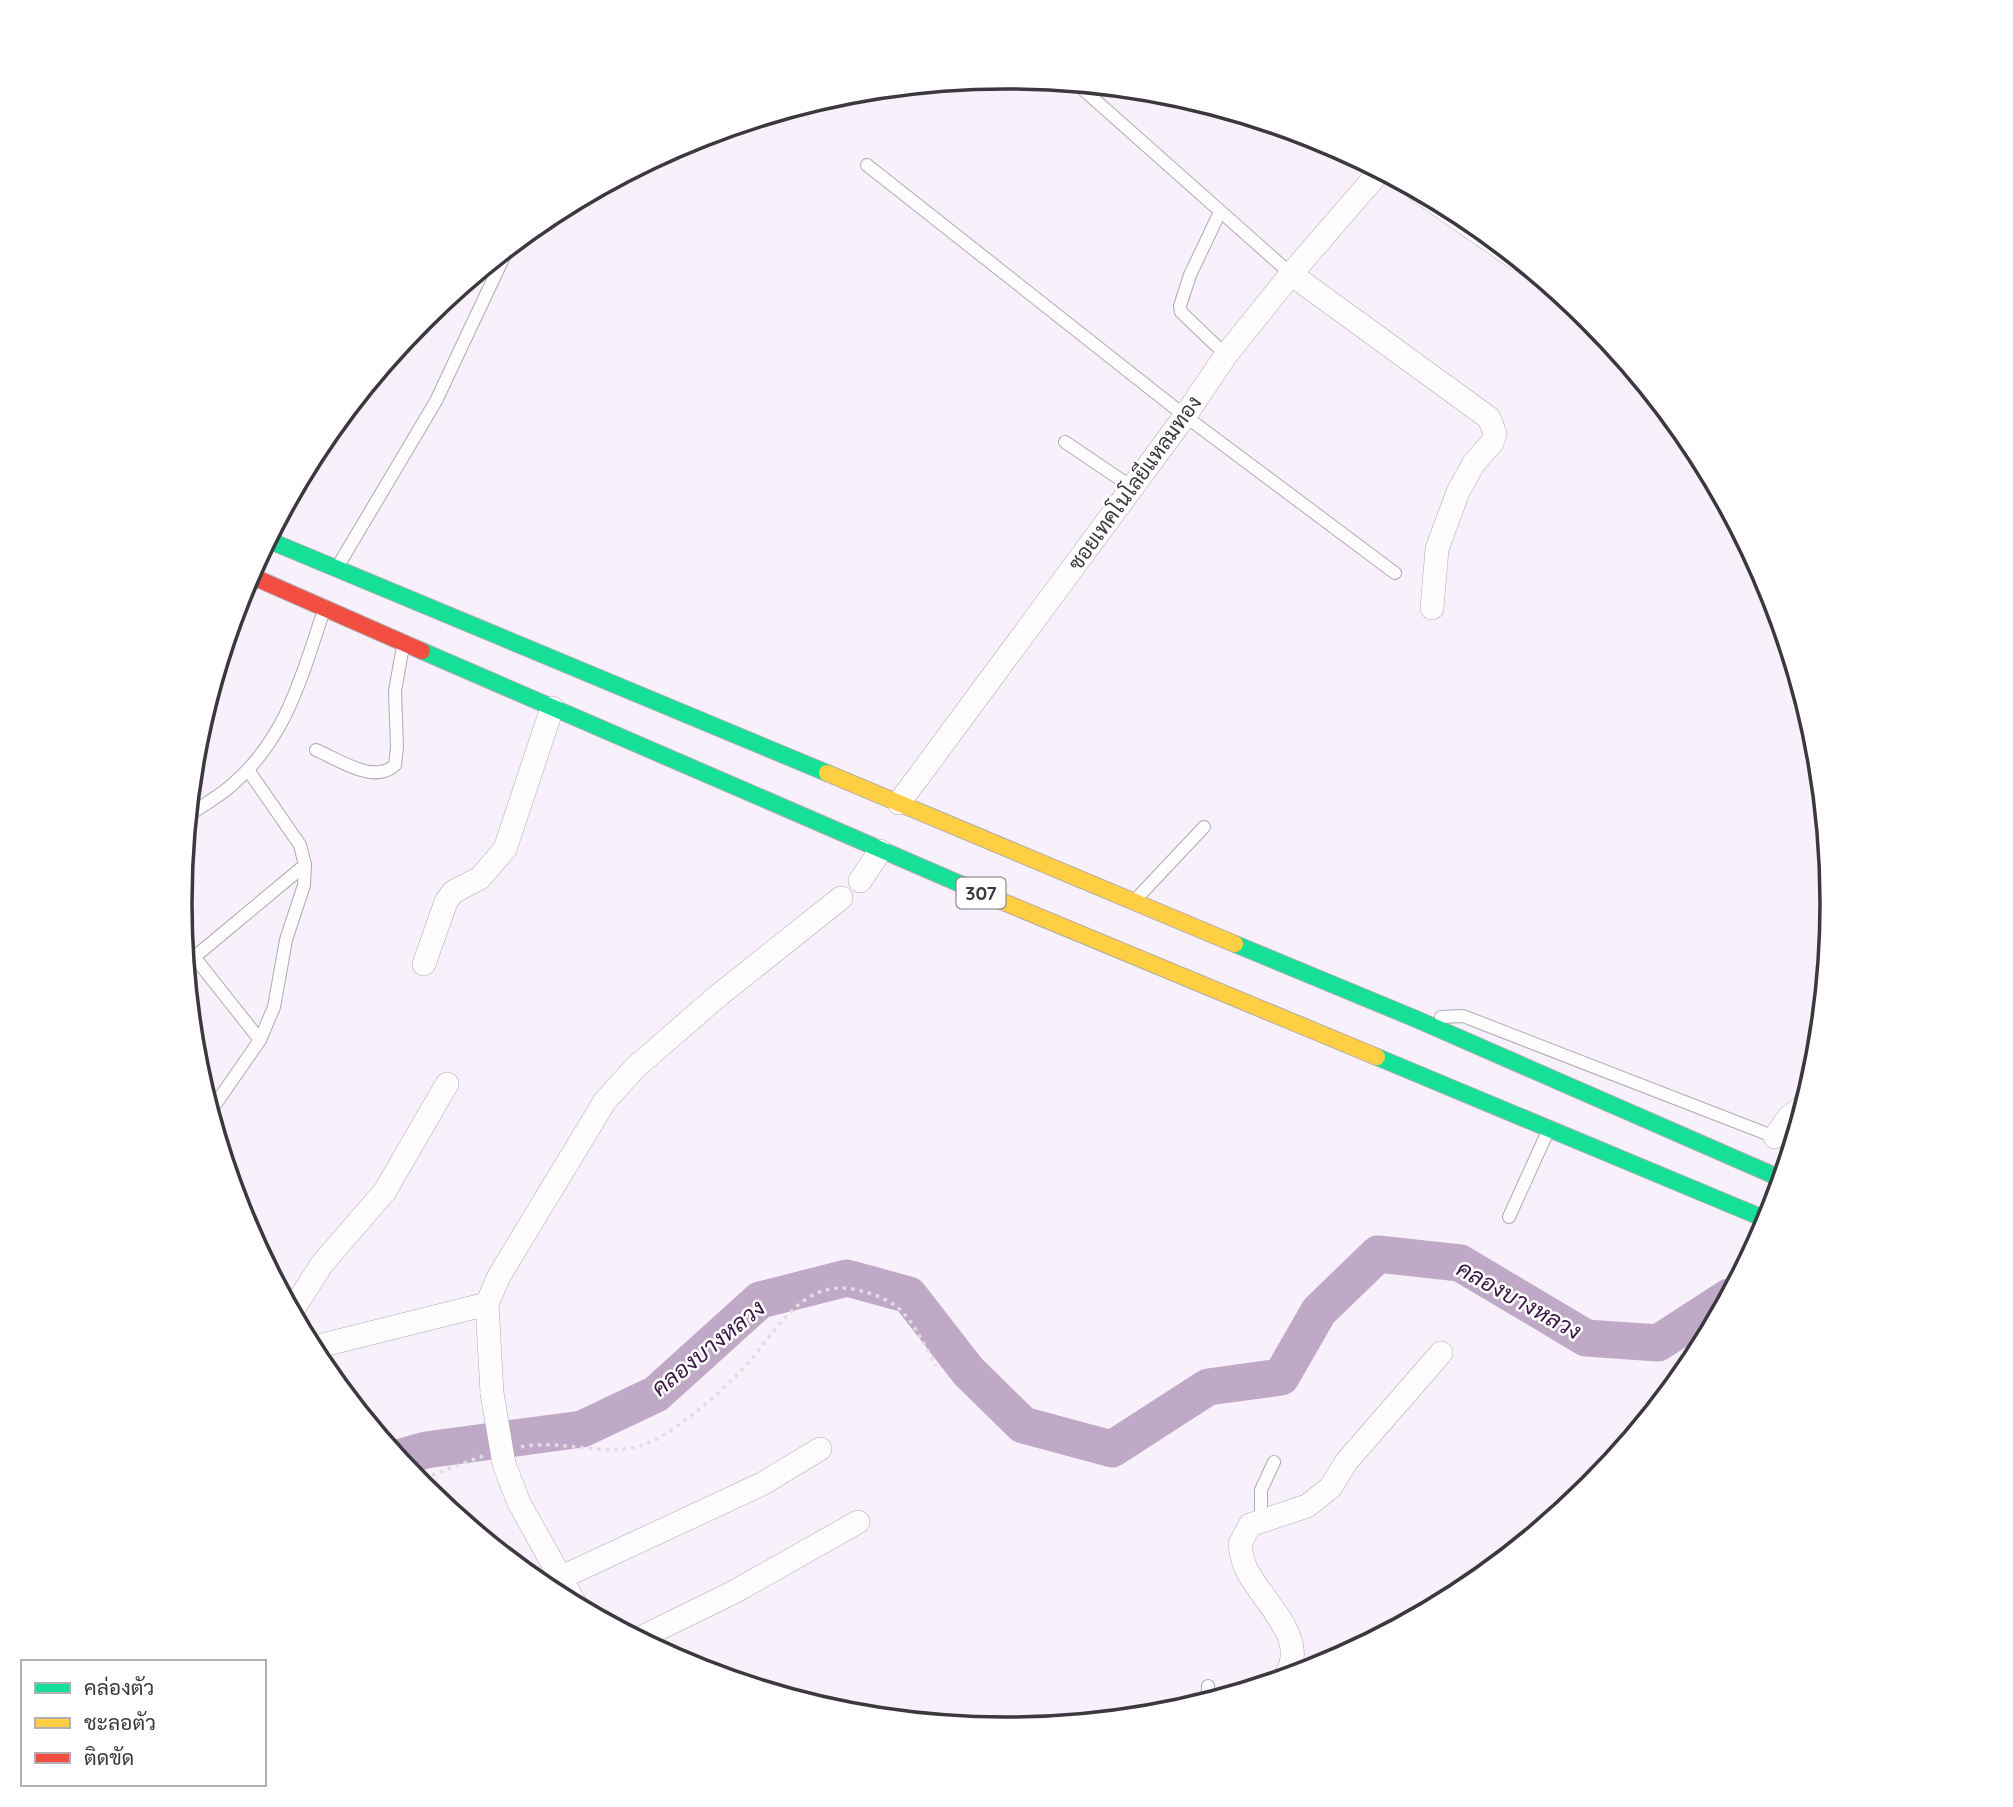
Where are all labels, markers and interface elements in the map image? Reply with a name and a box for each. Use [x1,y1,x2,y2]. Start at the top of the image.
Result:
street label: ซอยเทคโนโลยีแหลมทอง [1062,390,1206,575]
road number: 307 [956,878,1006,908]
water label: คลองบางหลวง [1452,1253,1587,1346]
water label: คลองบางหลวง [645,1293,770,1402]
legend [21,1660,266,1786]
text: คล่องตัว [84,1674,154,1700]
text: ชะลอตัว [84,1709,156,1735]
text: ติดขัด [84,1744,134,1770]

